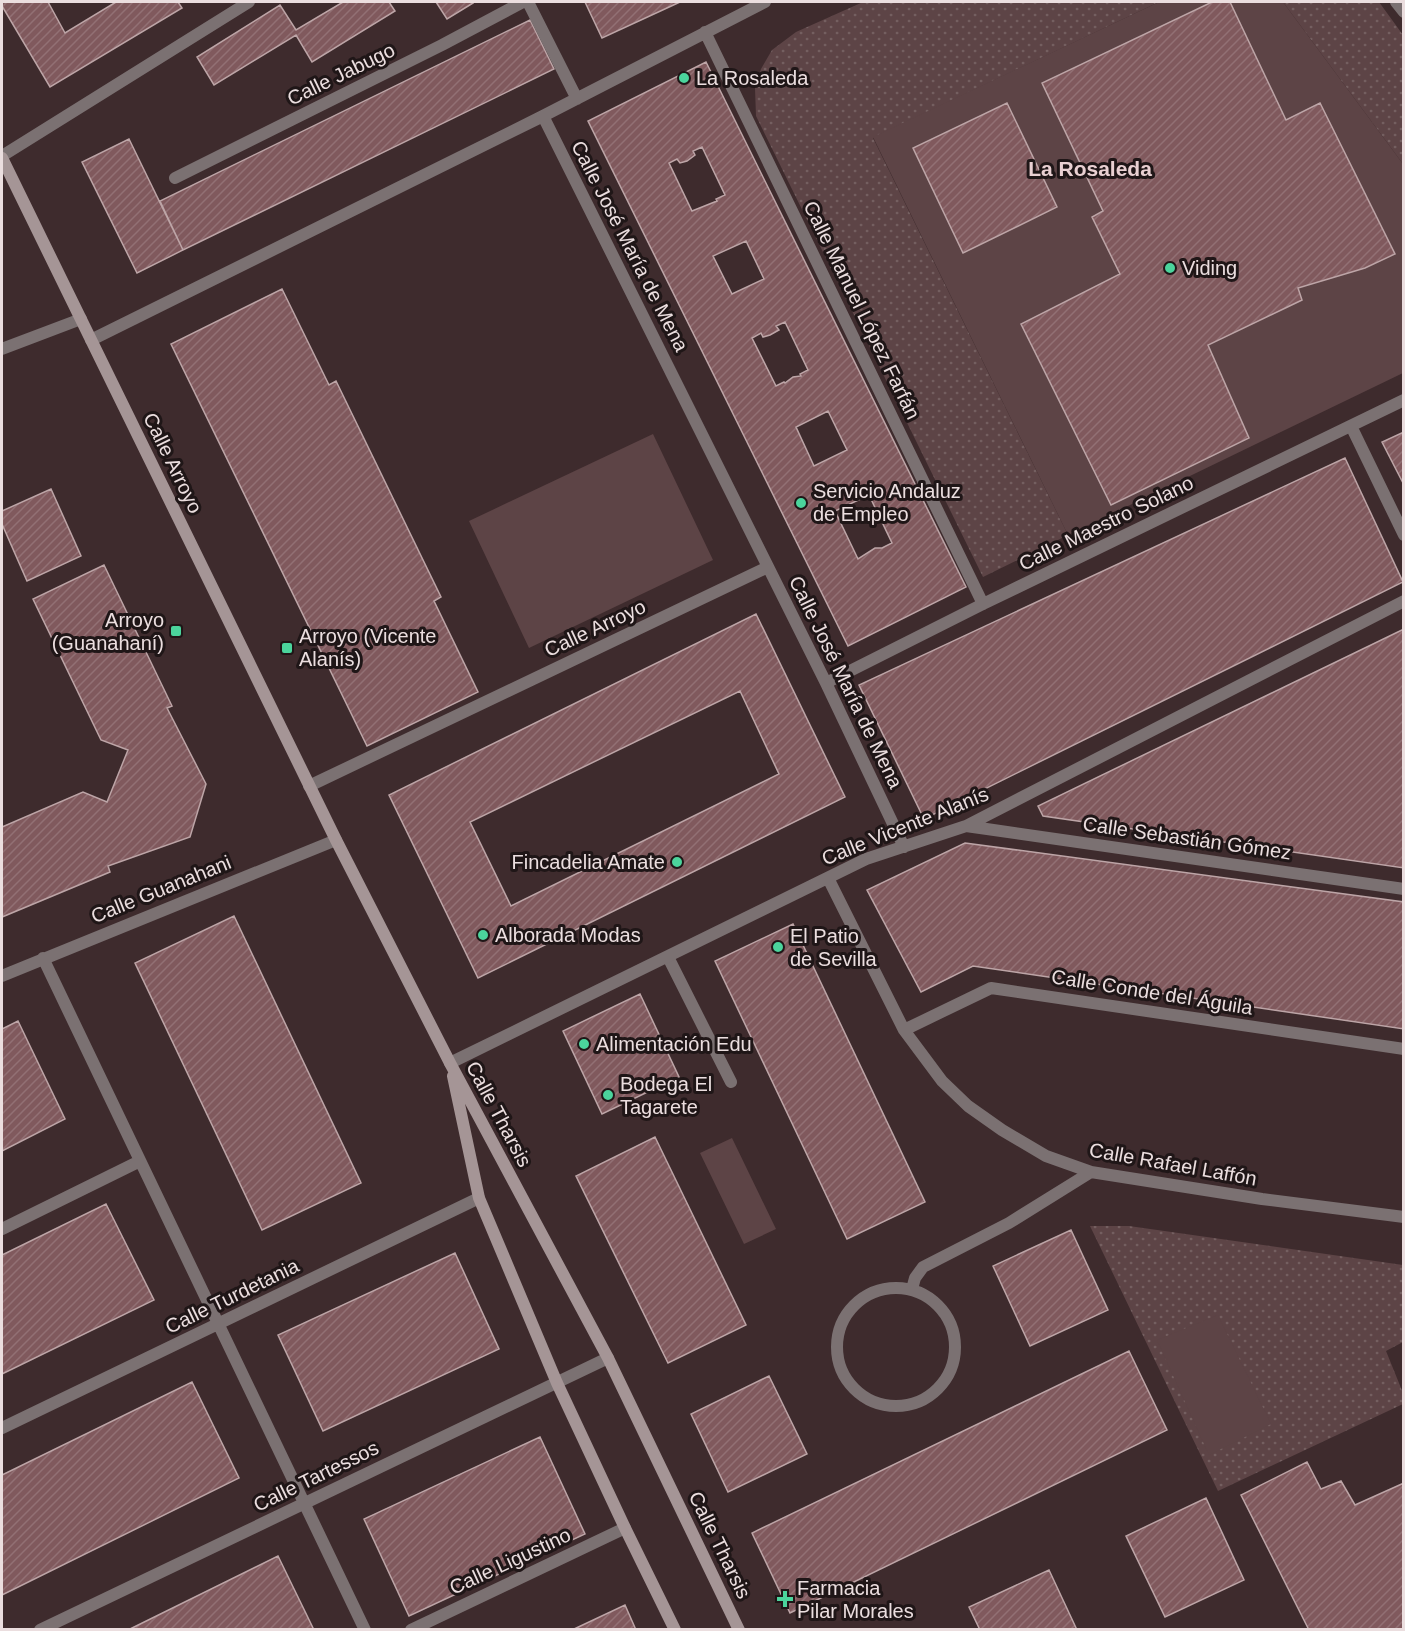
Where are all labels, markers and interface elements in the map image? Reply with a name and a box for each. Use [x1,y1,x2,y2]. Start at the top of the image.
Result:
street label: Calle Jabugo [284,39,398,109]
place label: La Rosaleda [696,67,809,89]
marker: La Rosaleda [677,71,691,85]
street label: Calle José María de Mena [567,137,693,356]
district label: La Rosaleda [1028,157,1152,180]
street label: Calle Manuel López Farfán [799,197,925,423]
place label: Viding [1182,257,1237,279]
marker: Viding [1163,261,1177,275]
street label: Calle Arroyo [139,409,207,517]
street label: Calle Maestro Solano [1015,471,1197,575]
place label: Servicio Andaluz de Empleo [813,480,961,525]
marker: Servicio Andaluz de Empleo [794,496,808,510]
street label: Calle José María de Mena [785,572,907,793]
street label: Calle Arroyo [541,595,649,661]
place label: Arroyo (Guanahaní) [52,609,164,654]
marker: Arroyo (Guanahaní) [169,624,183,638]
place label: Arroyo (Vicente Alanís) [299,625,436,670]
marker: Arroyo (Vicente Alanís) [280,641,294,655]
street label: Calle Vicente Alanís [819,783,991,869]
street label: Calle Sebastián Gómez [1081,812,1293,864]
street label: Calle Guanahani [88,851,234,927]
place label: Fincadelia Amate [512,851,665,873]
marker: Fincadelia Amate [670,855,684,869]
place label: Alborada Modas [495,924,641,946]
place label: El Patio de Sevilla [790,925,878,970]
marker: Alborada Modas [476,928,490,942]
marker: El Patio de Sevilla [771,940,785,954]
street label: Calle Conde del Águila [1050,965,1255,1019]
place label: Alimentación Edu [596,1033,752,1055]
marker: Alimentación Edu [577,1037,591,1051]
street label: Calle Tharsis [462,1057,536,1171]
place label: Bodega El Tagarete [620,1073,712,1118]
marker: Bodega El Tagarete [601,1088,615,1102]
street label: Calle Rafael Laffón [1088,1138,1258,1190]
street label: Calle Turdetania [162,1254,303,1338]
street label: Calle Tartessos [250,1436,382,1516]
street label: Calle Tharsis [685,1488,755,1602]
street label: Calle Ligustino [446,1523,574,1599]
place label: Farmacia Pilar Morales [797,1577,914,1622]
marker: Farmacia Pilar Morales [778,1592,792,1606]

